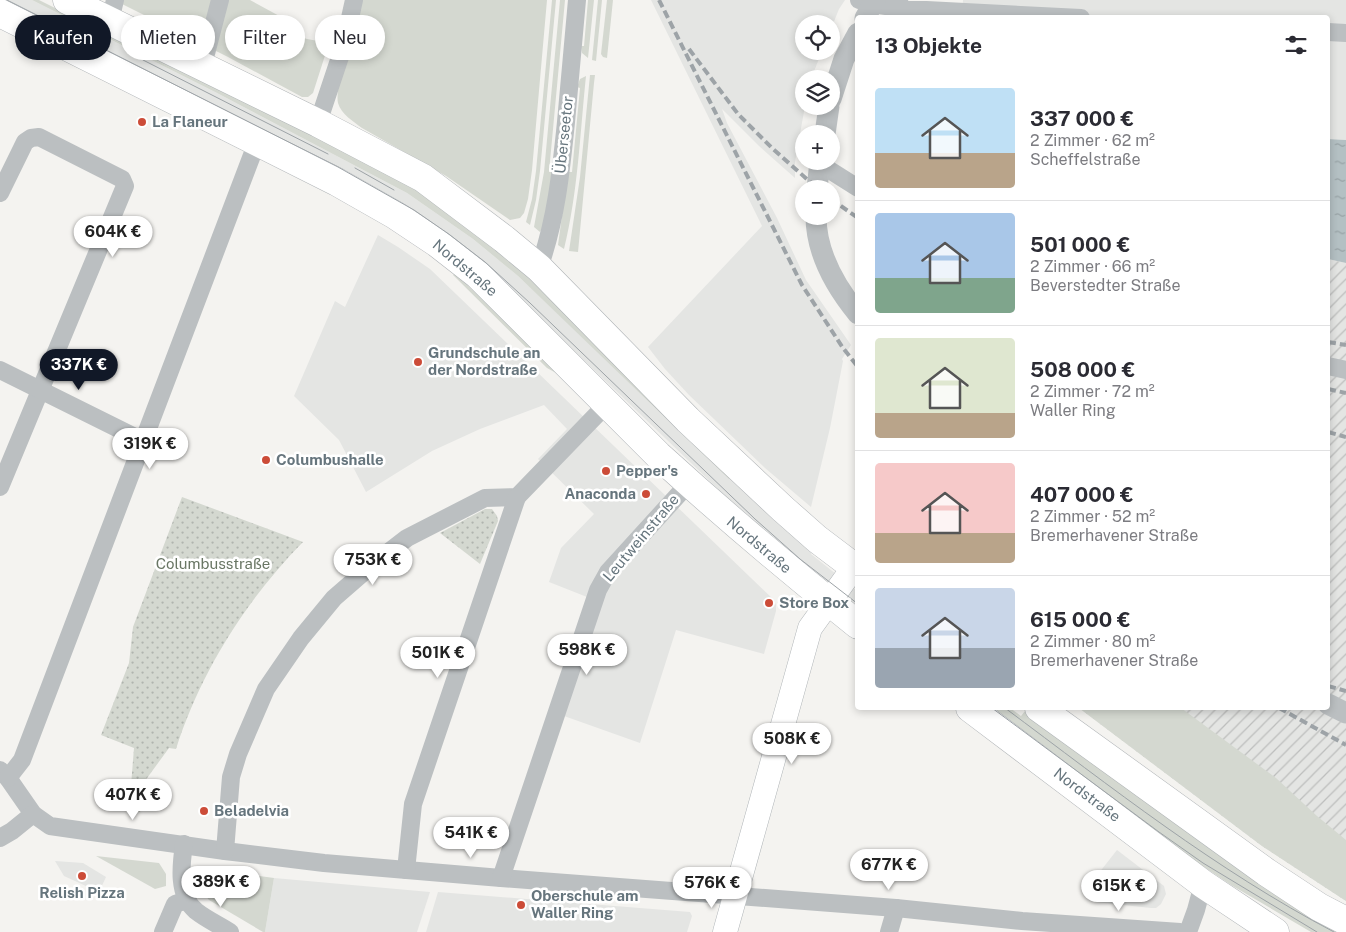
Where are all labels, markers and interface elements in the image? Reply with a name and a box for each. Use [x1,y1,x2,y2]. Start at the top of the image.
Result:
chip: Kaufen [15,15,111,60]
chip: Mieten [121,15,215,60]
chip: Filter [225,15,305,60]
chip: Neu [315,15,385,60]
map controls [795,15,840,225]
button: locate [795,15,840,60]
icon: filters [1282,31,1310,59]
text: 13 Objekte [875,33,982,58]
button: layers [795,70,840,115]
street label: Überseetor [550,95,576,175]
text: 337 000 € [1030,106,1134,131]
icon: home [915,108,975,168]
place label: La Flaneur [152,113,228,130]
marker: La Flaneur [136,116,148,128]
button: + [795,125,840,170]
text: 2 Zimmer · 62 m² [1030,131,1155,150]
text: Scheffelstraße [1030,150,1141,169]
button: − [795,180,840,225]
pin: 604K € [72,216,154,258]
text: 604K € [85,222,141,241]
text: 501 000 € [1030,232,1130,257]
icon: home [915,233,975,293]
street label: Nordstraße [430,236,501,299]
text: 2 Zimmer · 66 m² [1030,257,1155,276]
text: Beverstedter Straße [1030,276,1181,295]
place label: Grundschule an der Nordstraße [428,344,540,378]
pin: 337K € [38,348,120,391]
text: 337K € [51,355,107,374]
marker: Grundschule an der Nordstraße [412,356,424,368]
text: 508 000 € [1030,357,1135,382]
icon: home [915,358,975,418]
text: 2 Zimmer · 72 m² [1030,382,1155,401]
text: Waller Ring [1030,401,1116,420]
pin: 319K € [109,428,191,470]
text: 319K € [123,434,177,453]
place label: Columbushalle [276,451,384,468]
marker: Columbushalle [260,454,272,466]
place label: Pepper's [616,462,678,479]
marker: Pepper's [600,465,612,477]
text: 407 000 € [1030,482,1134,507]
icon: home [915,483,975,543]
place label: Anaconda [564,485,636,502]
marker: Anaconda [640,488,652,500]
street label: Leutweinstraße [599,491,682,585]
text: 2 Zimmer · 52 m² [1030,507,1155,526]
street label: Nordstraße [724,513,795,576]
text: Bremerhavener Straße [1030,526,1198,545]
pin: 753K € [332,544,414,586]
text: 753K € [345,550,401,569]
park label: Columbusstraße [156,555,270,572]
place label: Store Box [779,594,849,611]
marker: Store Box [763,597,775,609]
text: 615 000 € [1030,607,1131,632]
icon: home [915,608,975,668]
text: 2 Zimmer · 80 m² [1030,632,1155,651]
pin: 598K € [546,634,628,676]
pin: 501K € [397,636,479,679]
text: 598K € [558,640,616,659]
text: 501K € [411,643,465,662]
text: Bremerhavener Straße [1030,651,1198,670]
pin: 508K € [751,722,833,765]
text: 508K € [763,729,821,748]
street label: Nordstraße [1051,764,1124,825]
pin: 407K € [92,778,174,821]
text: 407K € [105,785,161,804]
place label: Beladelvia [214,802,289,819]
marker: Beladelvia [198,805,210,817]
pin: 541K € [430,816,512,859]
text: 541K € [444,823,498,842]
pin: 677K € [848,848,930,891]
text: 677K € [861,855,917,874]
pin: 389K € [180,866,262,908]
pin: 576K € [671,866,753,909]
marker: Relish Pizza [76,870,88,882]
pin: 615K € [1078,870,1160,912]
text: 389K € [192,872,250,891]
text: 576K € [684,873,740,892]
text: 615K € [1092,876,1146,895]
place label: Relish Pizza [39,884,125,901]
place label: Oberschule am Waller Ring [531,887,638,921]
marker: Oberschule am Waller Ring [515,899,527,911]

